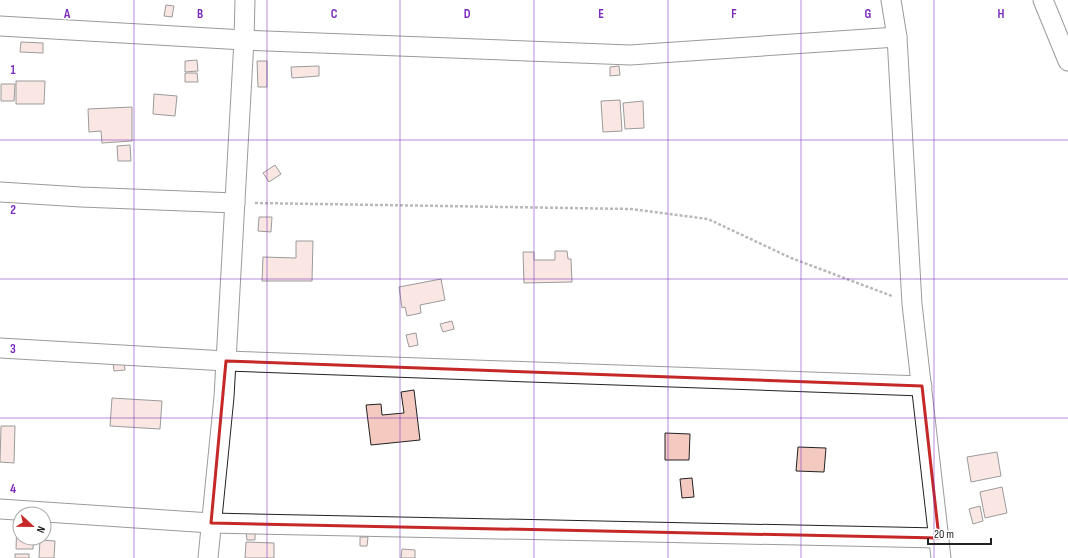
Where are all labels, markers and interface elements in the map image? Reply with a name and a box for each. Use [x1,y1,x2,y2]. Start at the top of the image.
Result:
text: A [63,6,71,22]
text: B [197,6,203,22]
text: C [331,6,338,22]
text: D [464,6,471,22]
text: E [598,6,604,22]
text: F [731,6,737,22]
text: G [865,6,872,22]
text: H [998,6,1005,22]
text: 1 [10,62,16,78]
text: 2 [10,202,16,218]
text: 3 [10,341,16,357]
text: 4 [10,481,16,497]
north arrow [12,506,52,546]
scale bar [928,520,991,546]
text: N [34,524,48,535]
text: 20 m [934,527,954,542]

